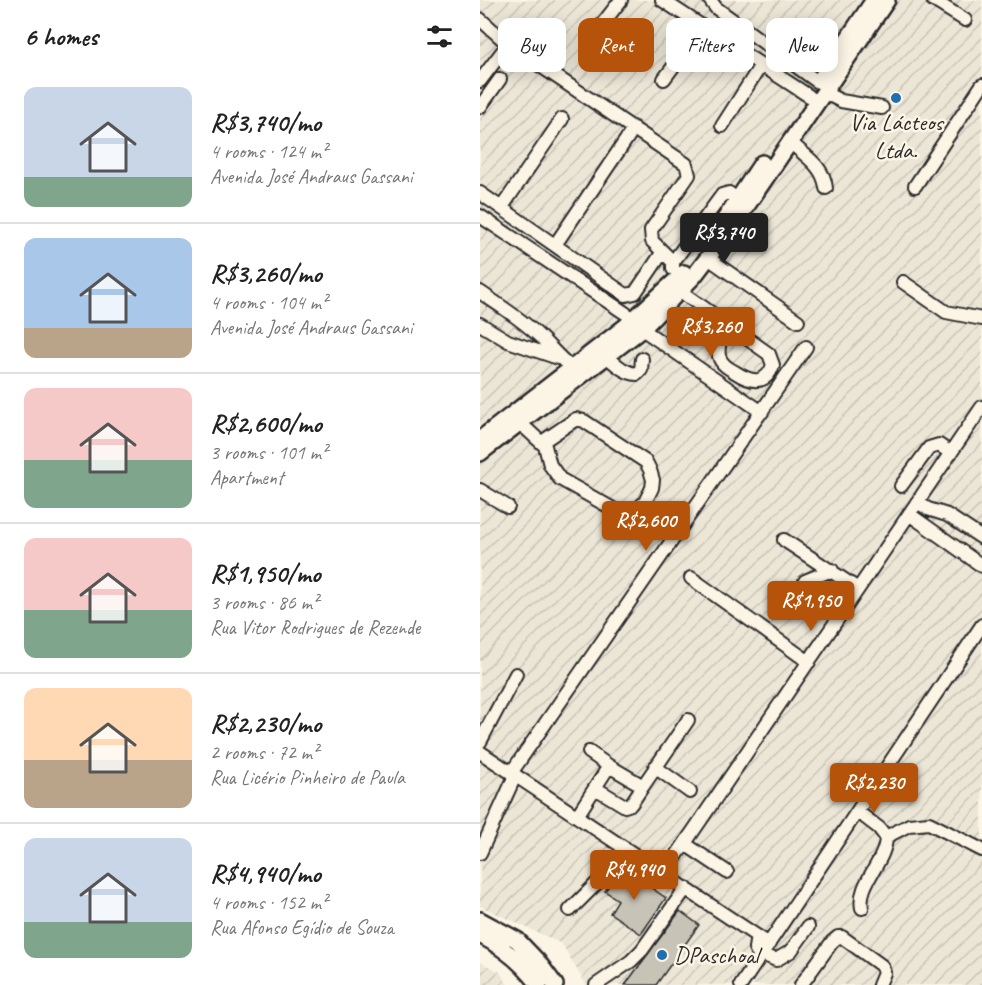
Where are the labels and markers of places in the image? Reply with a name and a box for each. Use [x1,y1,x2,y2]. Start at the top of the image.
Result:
marker: Via Lácteos Ltda. [889,91,903,105]
place label: Via Lácteos Ltda. [849,107,944,165]
pin: R$3,740 [669,213,779,264]
pin: R$3,260 [656,307,766,358]
pin: R$2,600 [591,501,701,552]
pin: R$1,950 [756,581,866,632]
pin: R$2,230 [819,763,929,814]
pin: R$4,940 [579,850,689,901]
place label: DPaschoal [674,940,763,970]
marker: DPaschoal [655,948,669,962]

